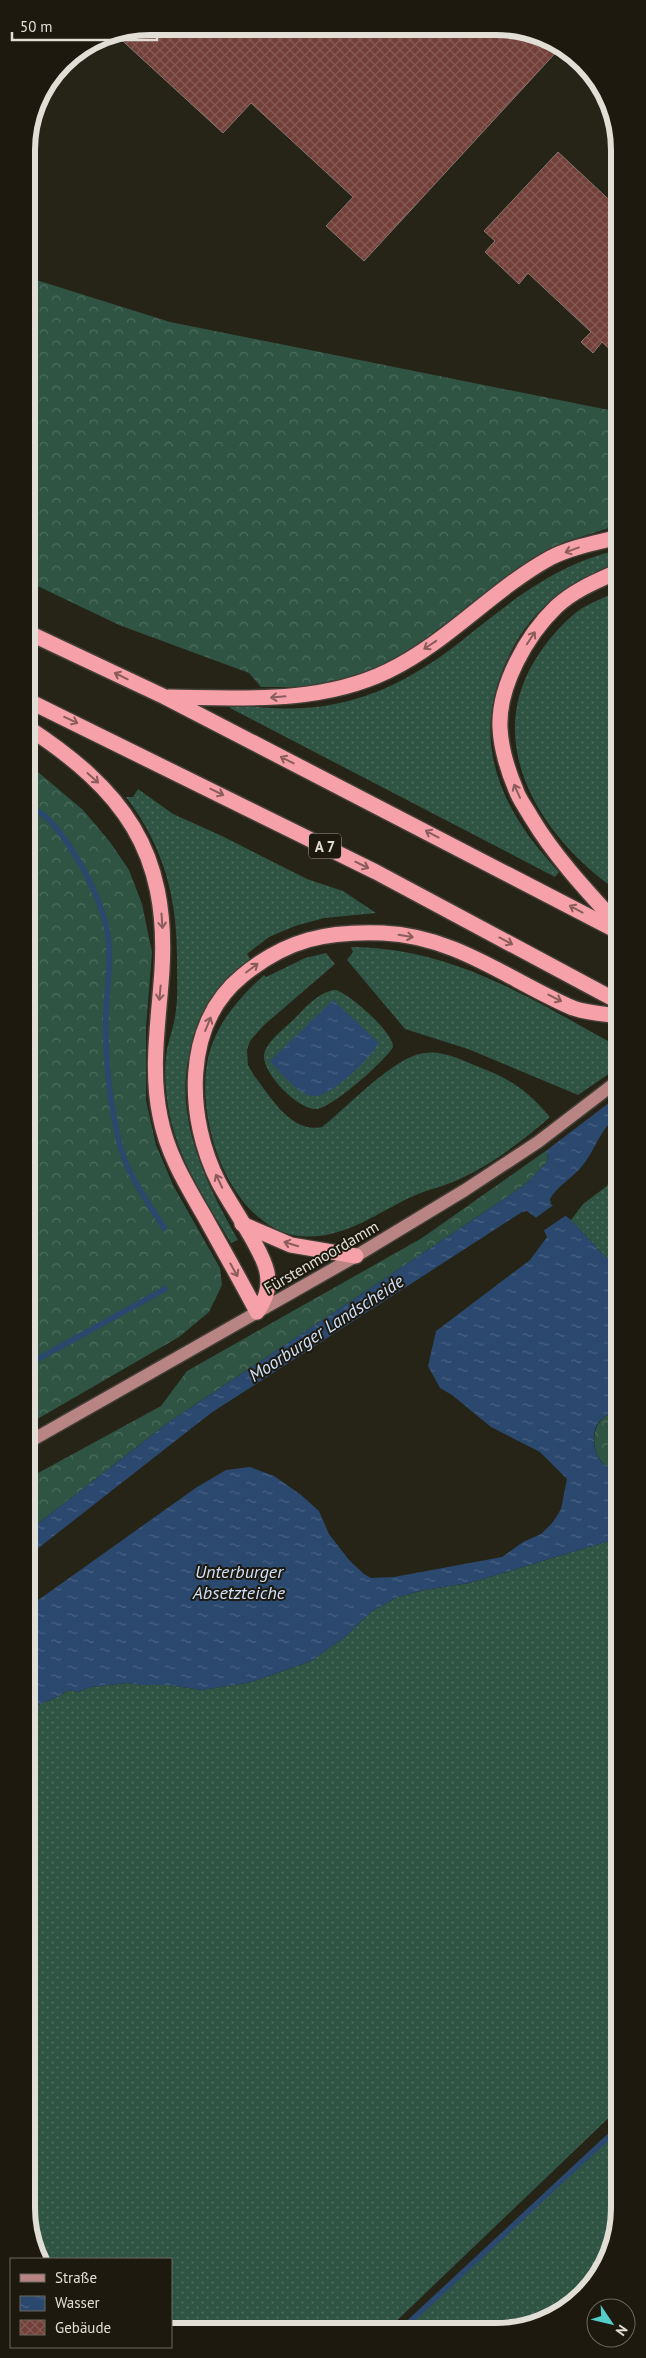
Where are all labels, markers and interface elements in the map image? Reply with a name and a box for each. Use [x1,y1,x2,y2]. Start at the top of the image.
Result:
scale bar [12,10,158,42]
text: 50 m [20,17,53,36]
one-way arrow [565,546,580,555]
one-way arrow [526,631,536,645]
one-way arrow [423,640,437,650]
one-way arrow [114,671,129,680]
one-way arrow [271,692,287,702]
one-way arrow [63,716,78,726]
one-way arrow [280,755,295,764]
one-way arrow [87,772,100,784]
one-way arrow [511,784,521,799]
one-way arrow [209,787,224,797]
one-way arrow [425,829,440,838]
road number: A 7 [309,834,341,858]
one-way arrow [354,861,369,870]
one-way arrow [569,904,584,913]
one-way arrow [157,912,166,928]
one-way arrow [397,932,413,942]
one-way arrow [498,936,513,946]
one-way arrow [245,963,258,974]
one-way arrow [155,984,165,1000]
one-way arrow [547,994,562,1003]
one-way arrow [204,1017,214,1032]
one-way arrow [213,1174,223,1189]
street label: Fürstenmoordamm [260,1216,382,1298]
one-way arrow [283,1238,299,1248]
one-way arrow [229,1262,239,1277]
water label: Moorburger Landscheide [244,1269,408,1387]
water label: Unterburger Absetzteiche [192,1560,286,1604]
legend [10,2258,172,2348]
text: Straße [55,2268,97,2287]
text: Wasser [55,2293,100,2312]
north arrow [586,2298,636,2348]
text: Gebäude [55,2318,111,2337]
text: N [612,2322,632,2339]

